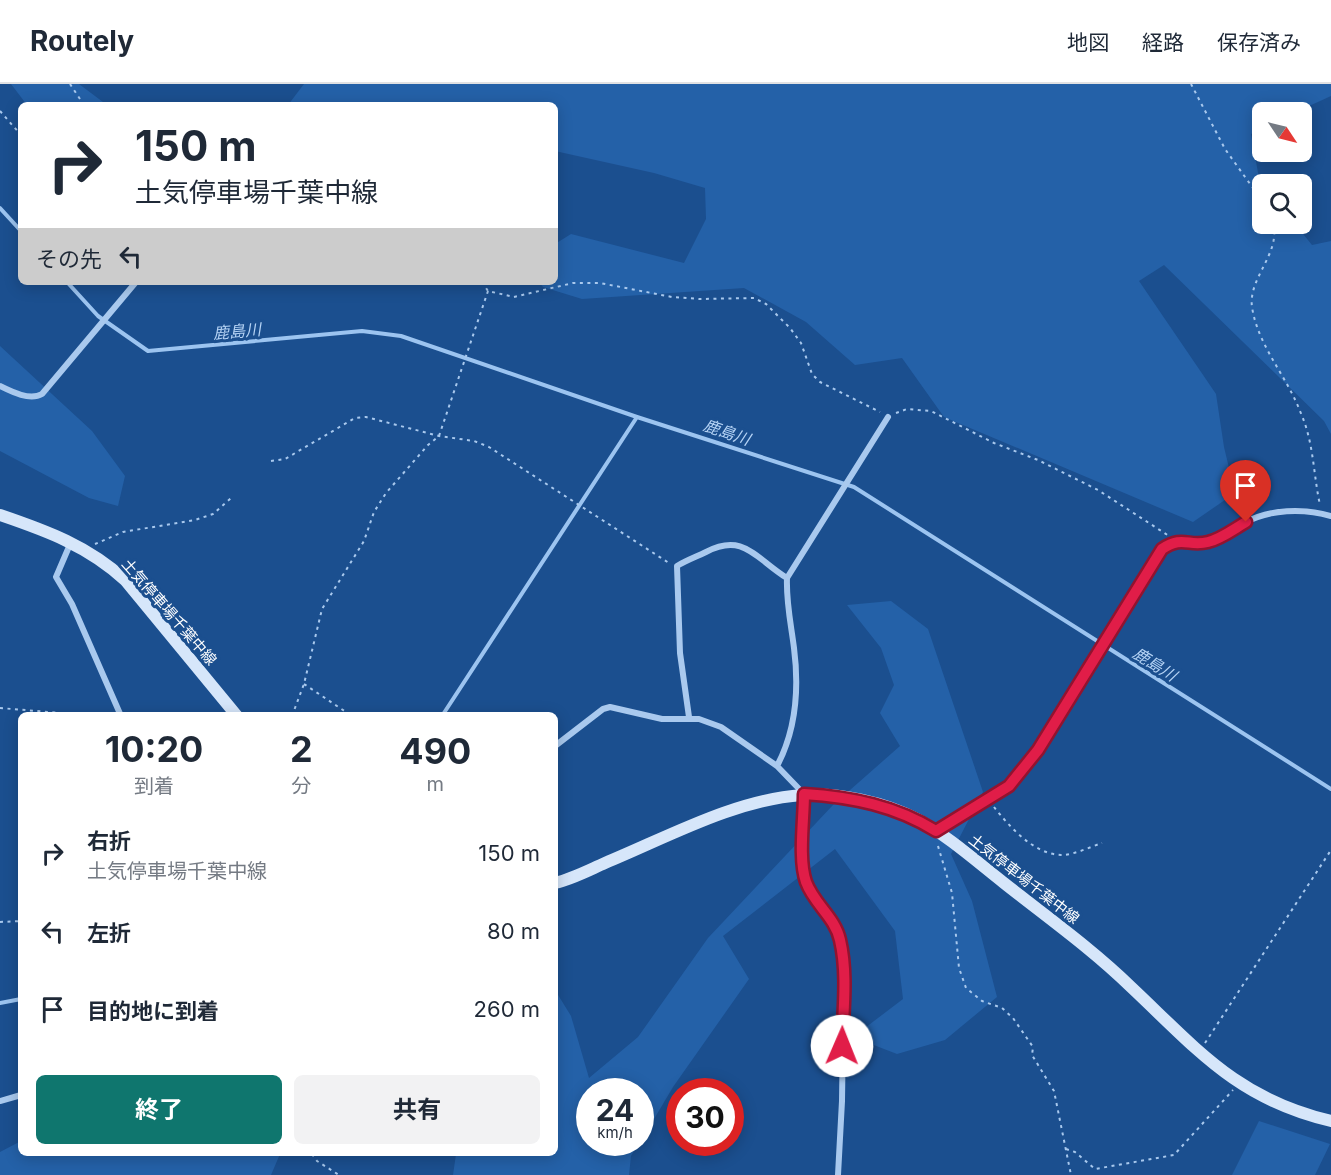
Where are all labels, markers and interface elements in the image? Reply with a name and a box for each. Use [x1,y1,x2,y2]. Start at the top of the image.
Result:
text: Routely [30,24,134,58]
text: 地図 [1067,30,1109,55]
text: 経路 [1142,30,1184,55]
text: 保存済み [1217,30,1301,55]
north arrow [1252,102,1312,162]
map controls [1252,102,1312,234]
text: 150 m [135,120,257,171]
icon: right [36,126,114,204]
button: search [1252,174,1312,234]
text: 土気停車場千葉中線 [135,176,378,209]
icon: left [114,240,147,273]
text: その先 [36,246,102,272]
water label: 鹿島川 [212,319,264,343]
water label: 鹿島川 [701,415,755,450]
pin [1220,460,1271,522]
icon: arrive [1229,469,1262,502]
street label: 土気停車場千葉中線 [118,554,221,669]
water label: 鹿島川 [1129,643,1182,686]
text: 10:20 [105,727,203,771]
text: 2 [290,727,313,771]
text: 490 [399,729,471,773]
text: m [427,772,444,796]
text: 到着 [134,774,174,798]
text: 分 [291,774,311,798]
text: 右折 [87,828,131,854]
street label: 土気停車場千葉中線 [965,830,1083,928]
icon: right [36,837,69,870]
text: 150 m [478,840,540,866]
text: 土気停車場千葉中線 [87,859,267,883]
icon: left [36,915,69,948]
text: 80 m [487,918,540,944]
text: 左折 [87,920,131,946]
icon: arrive [36,993,69,1026]
text: 260 m [474,996,540,1022]
text: 目的地に到着 [87,998,219,1024]
position arrow [810,1014,874,1078]
button: 終了 [36,1075,282,1144]
button: 共有 [294,1075,540,1144]
speed limit sign: 30 [666,1078,744,1156]
text: 24 [596,1092,634,1128]
text: km/h [597,1123,633,1142]

